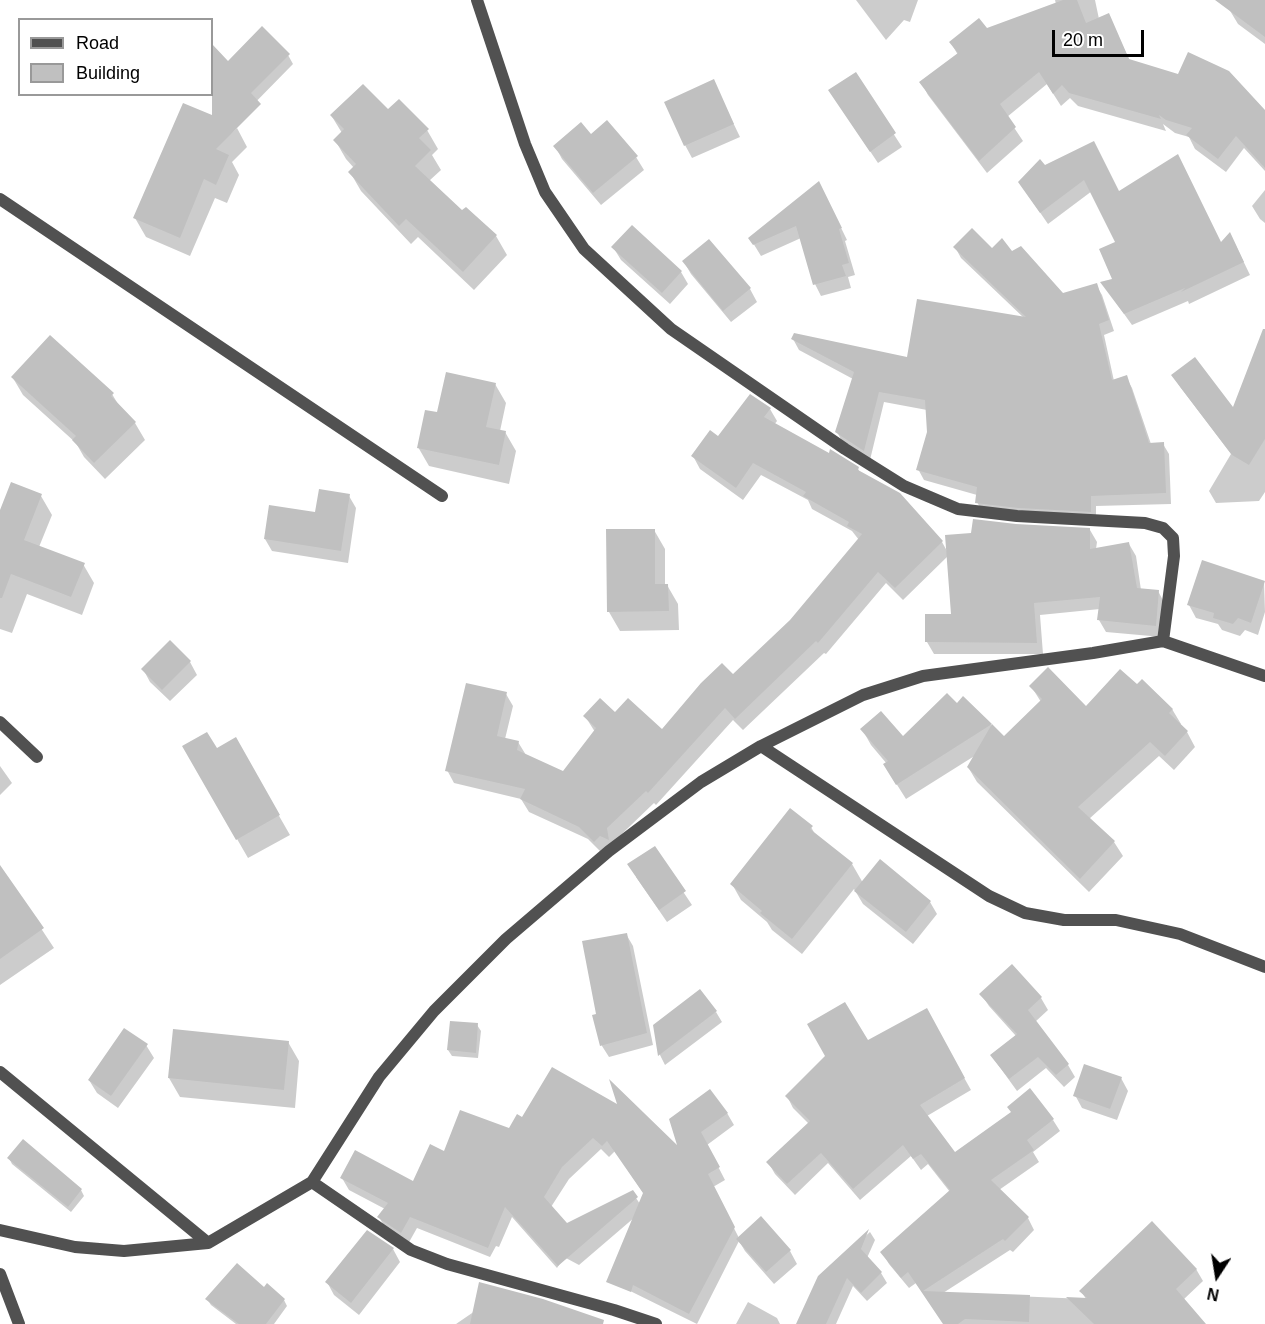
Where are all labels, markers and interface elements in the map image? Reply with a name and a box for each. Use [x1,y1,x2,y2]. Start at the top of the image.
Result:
legend [18,18,213,96]
scale bar [1055,18,1146,56]
text: 20 m [1063,30,1103,50]
text: Road [76,33,119,53]
text: Building [76,63,140,83]
north arrow [1187,1246,1247,1306]
text: N [1206,1285,1221,1304]

